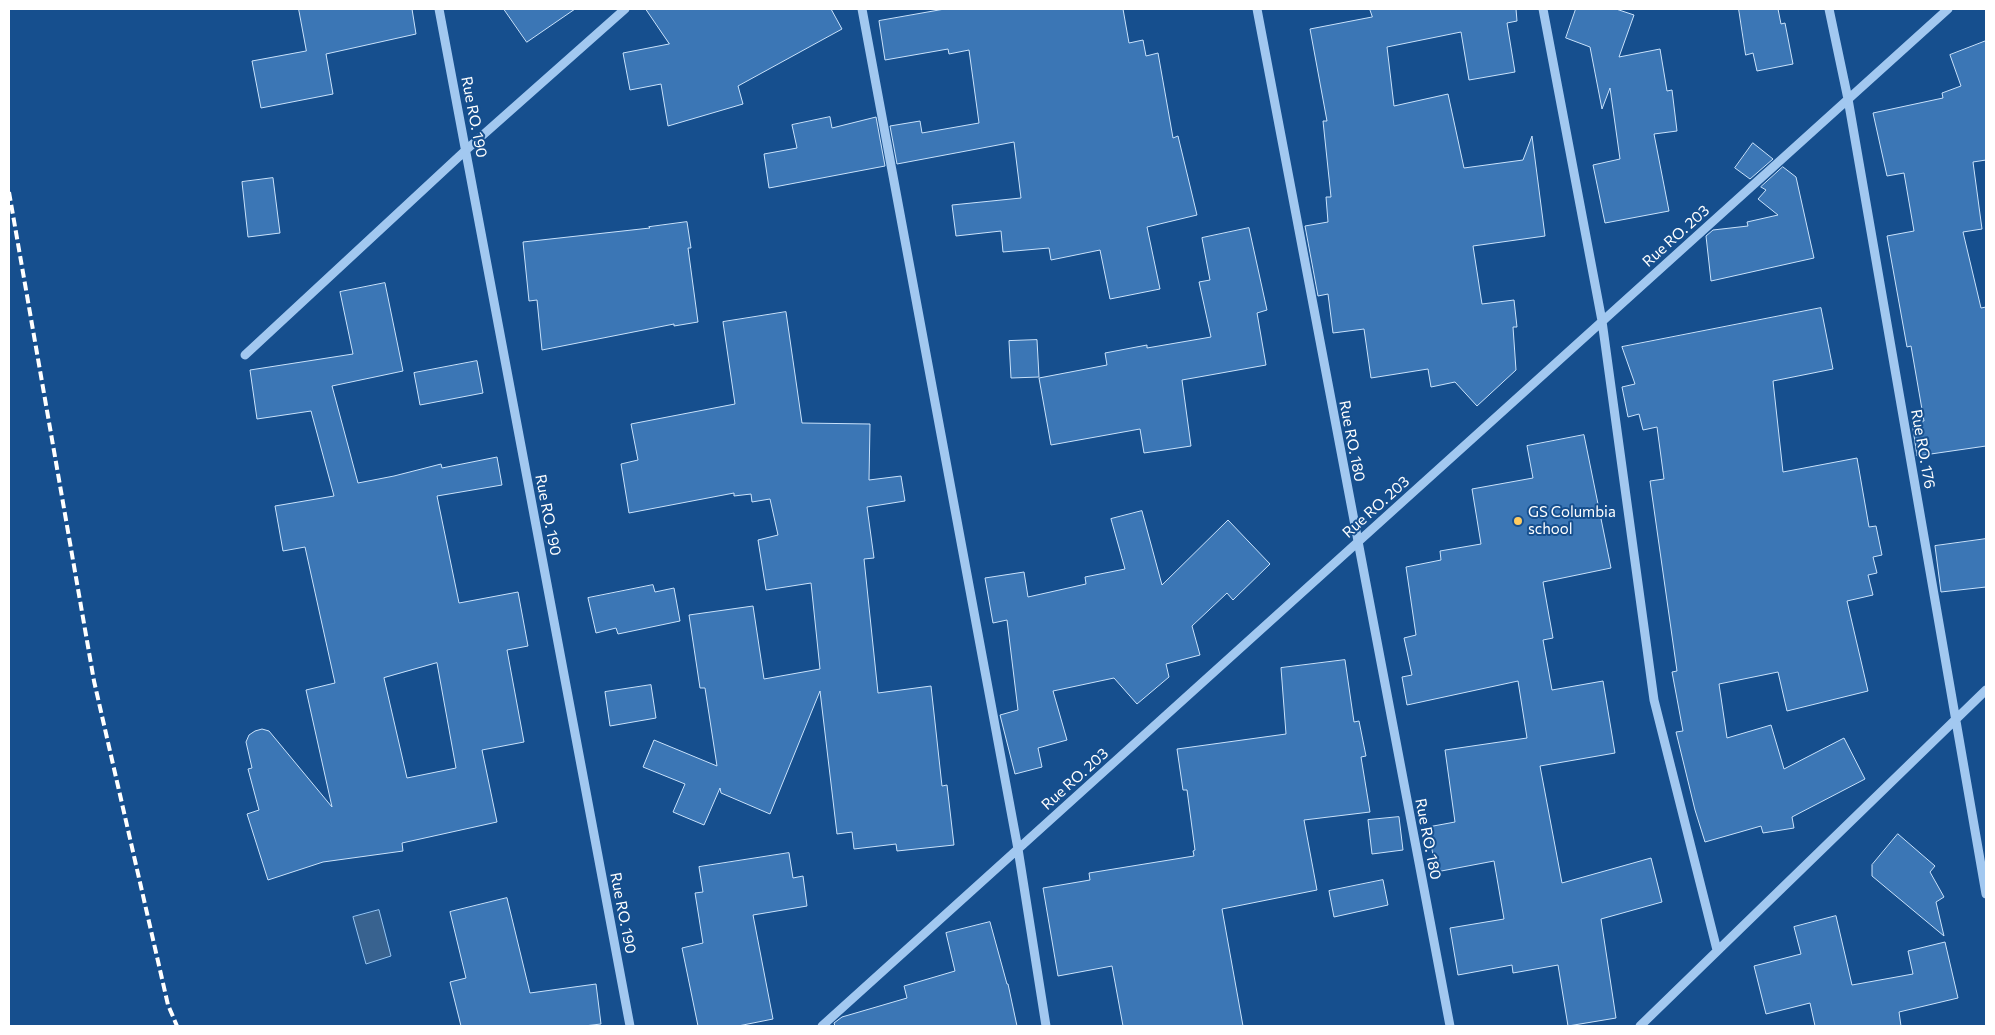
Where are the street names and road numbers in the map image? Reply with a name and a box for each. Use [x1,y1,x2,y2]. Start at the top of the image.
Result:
street label: Rue RO. 190 [457,75,491,159]
street label: Rue RO. 203 [1639,201,1713,271]
street label: Rue RO. 180 [1335,399,1369,483]
street label: Rue RO. 176 [1907,408,1939,490]
street label: Rue RO. 203 [1339,472,1413,542]
street label: Rue RO. 190 [531,473,565,557]
street label: Rue RO. 203 [1038,744,1112,814]
street label: Rue RO. 180 [1411,797,1445,881]
street label: Rue RO. 190 [606,871,640,955]

